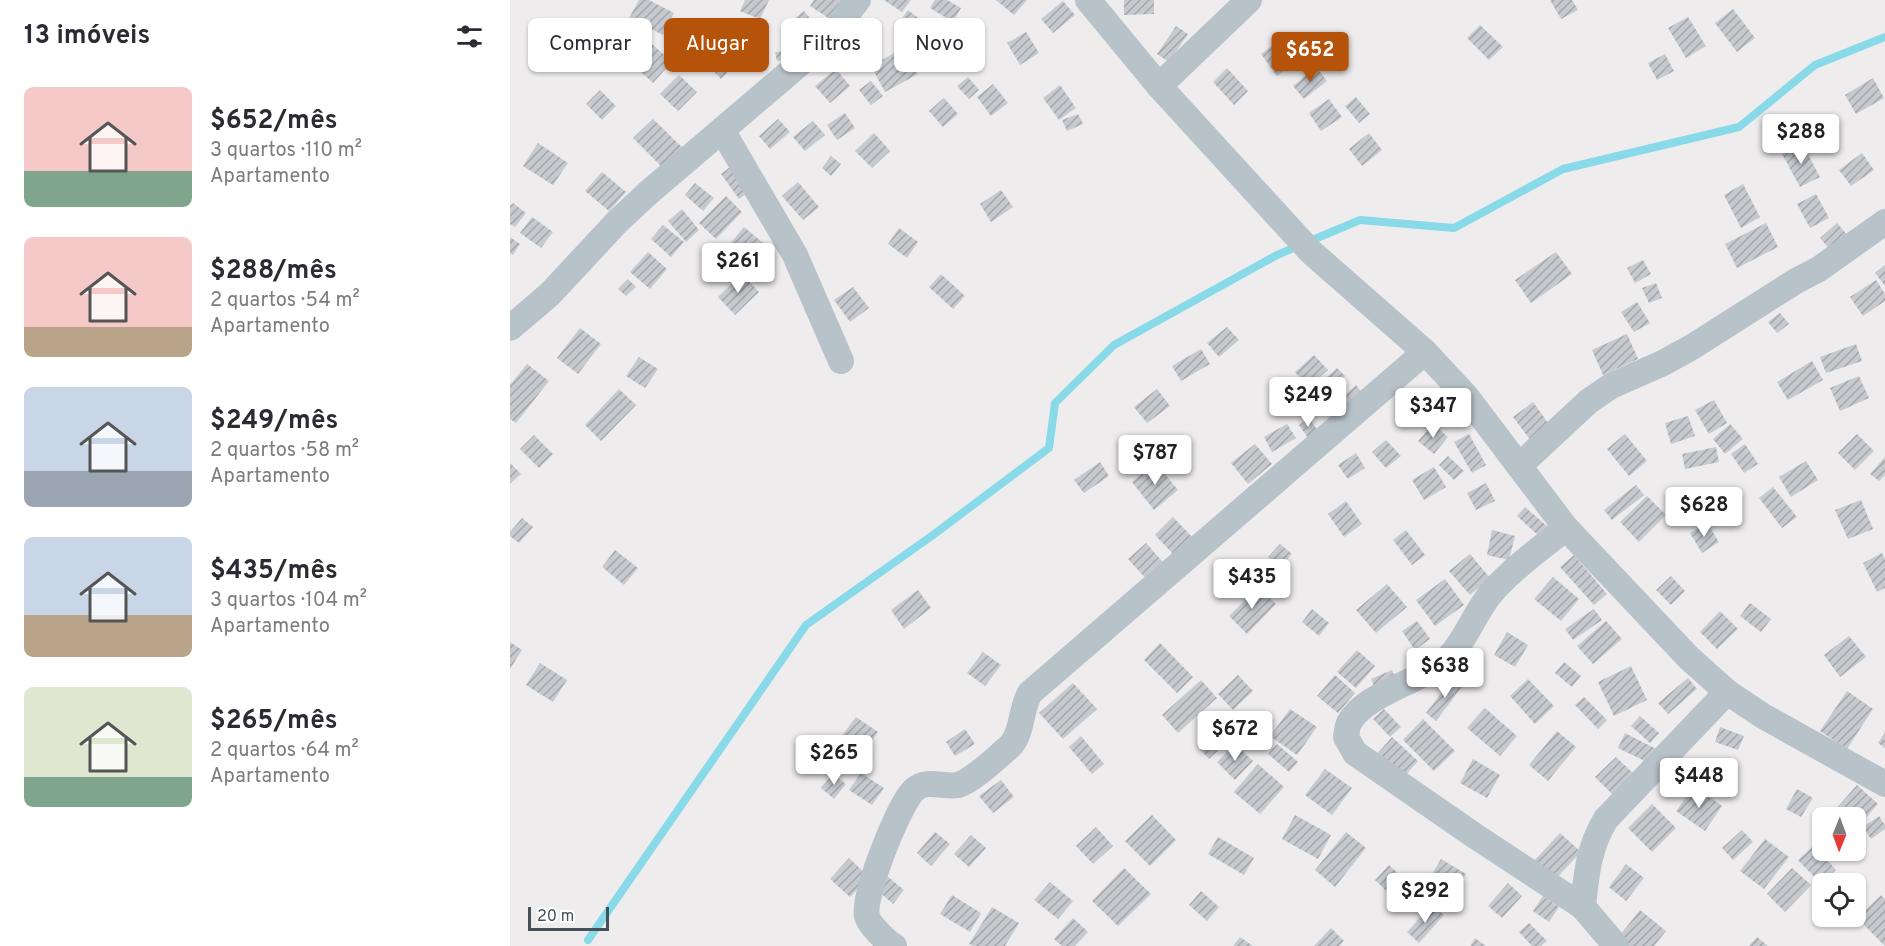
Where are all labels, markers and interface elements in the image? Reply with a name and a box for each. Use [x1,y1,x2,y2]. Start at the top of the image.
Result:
chip: Comprar [528,18,652,72]
chip: Alugar [664,18,769,72]
chip: Filtros [781,18,882,72]
chip: Novo [894,18,985,72]
text: 13 imóveis [24,20,150,53]
icon: filters [453,20,486,53]
pin: $652 [1274,32,1346,83]
text: $652 [1286,38,1334,64]
text: $652/mês [210,105,337,138]
icon: home [72,111,144,183]
pin: $288 [1765,114,1837,165]
text: $288 [1776,120,1826,146]
text: 3 quartos · 110 m² [210,138,362,164]
text: Apartamento [210,164,330,190]
pin: $261 [702,243,774,294]
text: $261 [716,249,760,275]
text: $288/mês [210,255,337,288]
icon: home [72,261,144,333]
text: 2 quartos · 54 m² [210,288,360,314]
text: Apartamento [210,314,330,340]
pin: $249 [1272,377,1344,428]
text: $249 [1283,383,1333,409]
pin: $347 [1397,388,1469,439]
text: $347 [1409,394,1457,420]
text: $249/mês [210,405,338,438]
icon: home [72,411,144,483]
pin: $787 [1119,435,1191,486]
text: 2 quartos · 58 m² [210,438,359,464]
text: $787 [1132,441,1178,467]
text: Apartamento [210,464,330,490]
pin: $628 [1668,487,1740,538]
text: $628 [1679,493,1729,519]
text: $435/mês [210,555,338,588]
pin: $435 [1216,559,1288,610]
icon: home [72,561,144,633]
text: $435 [1227,565,1277,591]
text: 3 quartos · 104 m² [210,588,367,614]
text: Apartamento [210,614,330,640]
pin: $638 [1409,648,1481,699]
text: $638 [1421,654,1469,680]
text: $265/mês [210,705,337,738]
icon: home [72,711,144,783]
pin: $672 [1199,711,1271,762]
text: $672 [1211,717,1259,743]
pin: $265 [798,735,870,786]
text: 2 quartos · 64 m² [210,738,359,764]
text: $265 [810,741,858,767]
pin: $448 [1663,758,1735,809]
text: Apartamento [210,764,330,790]
text: $448 [1674,764,1724,790]
north arrow [1812,807,1866,861]
map controls [1812,807,1866,927]
pin: $292 [1389,873,1461,924]
button: locate [1812,873,1866,927]
text: $292 [1401,879,1449,905]
scale bar [528,904,609,932]
text: 20 m [537,907,574,927]

